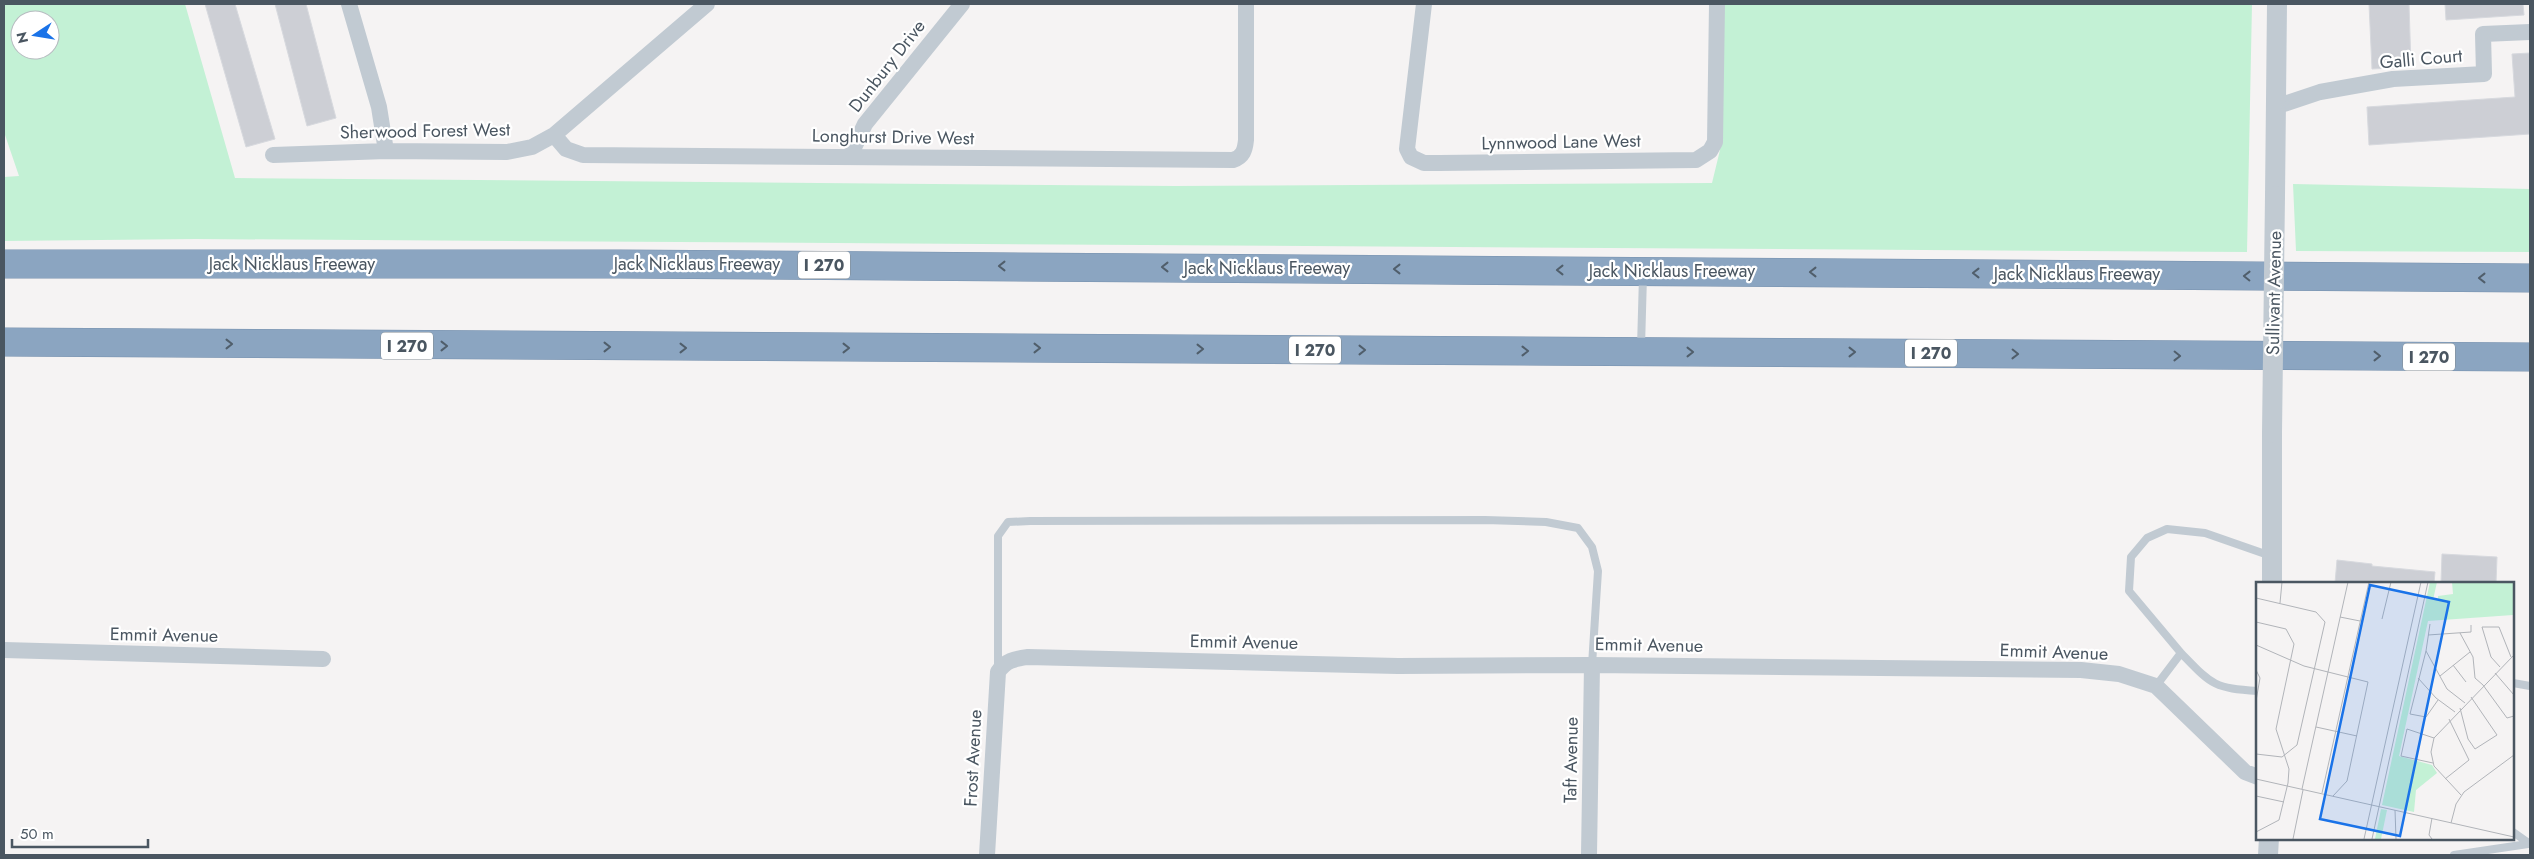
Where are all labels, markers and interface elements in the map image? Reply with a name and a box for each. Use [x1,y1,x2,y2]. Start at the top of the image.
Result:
north arrow [10,10,60,60]
street label: Dunbury Drive [843,14,931,118]
text: N [11,30,33,45]
street label: Galli Court [2378,42,2464,76]
street label: Sherwood Forest West [340,117,511,145]
street label: Longhurst Drive West [812,123,975,151]
street label: Lynnwood Lane West [1481,128,1642,156]
street label: Sullivant Avenue [2260,231,2288,355]
street label: Jack Nicklaus Freeway [207,251,375,277]
street label: Jack Nicklaus Freeway [612,251,780,277]
road number: I 270 [798,252,850,278]
street label: Jack Nicklaus Freeway [1182,255,1350,281]
street label: Jack Nicklaus Freeway [1587,258,1755,284]
one-way arrow [998,261,1006,271]
street label: Jack Nicklaus Freeway [1992,261,2160,287]
one-way arrow [1160,262,1168,272]
one-way arrow [1393,264,1400,274]
one-way arrow [1555,265,1563,275]
one-way arrow [1809,267,1816,277]
one-way arrow [1971,268,1979,279]
one-way arrow [2243,271,2251,281]
one-way arrow [2477,273,2485,283]
road number: I 270 [381,332,433,360]
road number: I 270 [1289,336,1341,364]
one-way arrow [226,339,233,349]
road number: I 270 [1905,339,1957,366]
one-way arrow [440,341,448,351]
one-way arrow [603,342,611,352]
one-way arrow [680,343,688,353]
one-way arrow [842,343,850,353]
one-way arrow [1034,343,1042,353]
one-way arrow [1196,344,1204,354]
road number: I 270 [2403,344,2455,371]
one-way arrow [1359,345,1367,355]
one-way arrow [1522,346,1529,356]
one-way arrow [1686,347,1694,357]
one-way arrow [1849,347,1857,357]
one-way arrow [2012,349,2019,359]
one-way arrow [2174,351,2182,361]
one-way arrow [2374,351,2381,361]
inset map [2256,582,2514,839]
street label: Emmit Avenue [110,621,218,649]
street label: Emmit Avenue [1190,628,1298,656]
street label: Emmit Avenue [1595,631,1703,659]
street label: Emmit Avenue [1999,637,2109,667]
street label: Frost Avenue [957,709,989,807]
street label: Taft Avenue [1557,717,1585,803]
scale bar [12,816,149,848]
text: 50 m [20,823,54,845]

